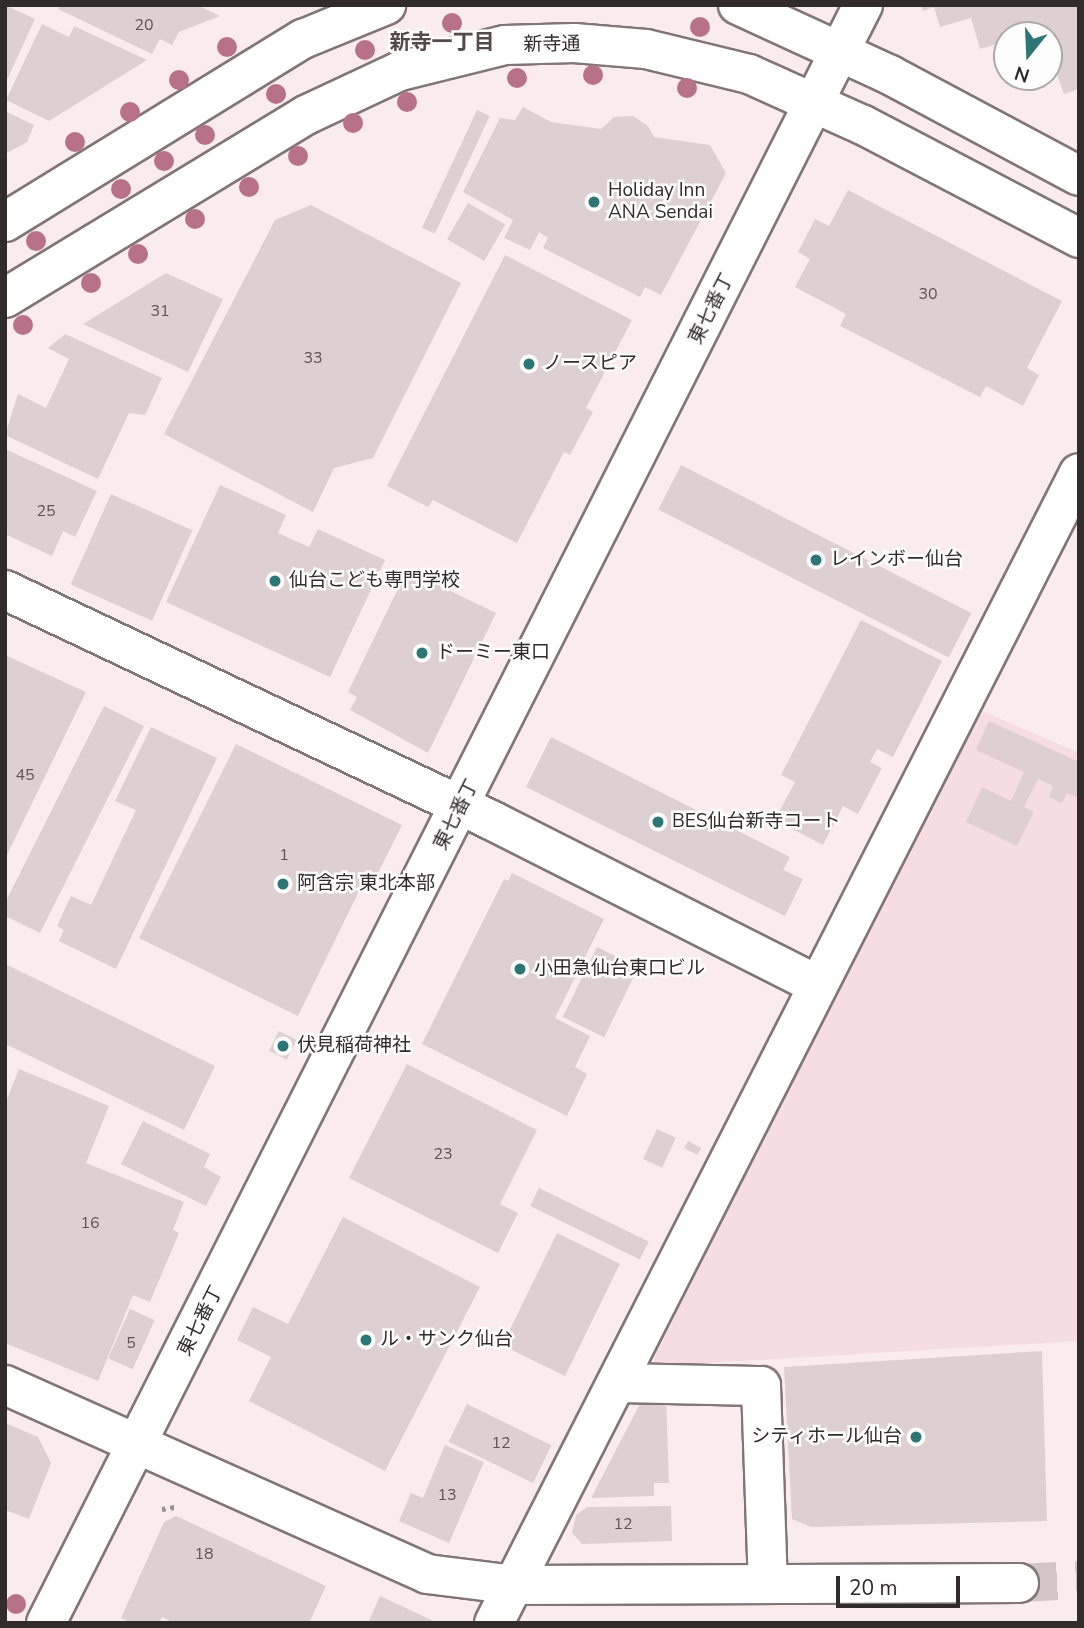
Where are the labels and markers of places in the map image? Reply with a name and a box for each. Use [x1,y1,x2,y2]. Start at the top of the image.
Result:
place label: Holiday Inn ANA Sendai [608,180,713,224]
marker: Holiday Inn ANA Sendai [586,194,602,210]
place label: ノースピア [543,353,638,375]
marker: ノースピア [521,356,537,372]
place label: レインボー仙台 [830,549,963,571]
marker: レインボー仙台 [808,552,824,568]
place label: 仙台こども専門学校 [289,570,460,592]
marker: 仙台こども専門学校 [267,573,283,589]
place label: ドーミー東口 [436,642,550,664]
marker: ドーミー東口 [414,645,430,661]
place label: BES仙台新寺コート [672,811,840,833]
marker: BES仙台新寺コート [650,814,666,830]
place label: 阿含宗 東北本部 [297,873,435,895]
marker: 阿含宗 東北本部 [275,876,291,892]
place label: 小田急仙台東口ビル [534,958,705,980]
marker: 小田急仙台東口ビル [512,961,528,977]
place label: 伏見稲荷神社 [297,1035,411,1057]
marker: 伏見稲荷神社 [275,1038,291,1054]
place label: ル・サンク仙台 [380,1329,513,1351]
marker: ル・サンク仙台 [358,1332,374,1348]
place label: シティホール仙台 [750,1426,902,1448]
marker: シティホール仙台 [908,1429,924,1445]

